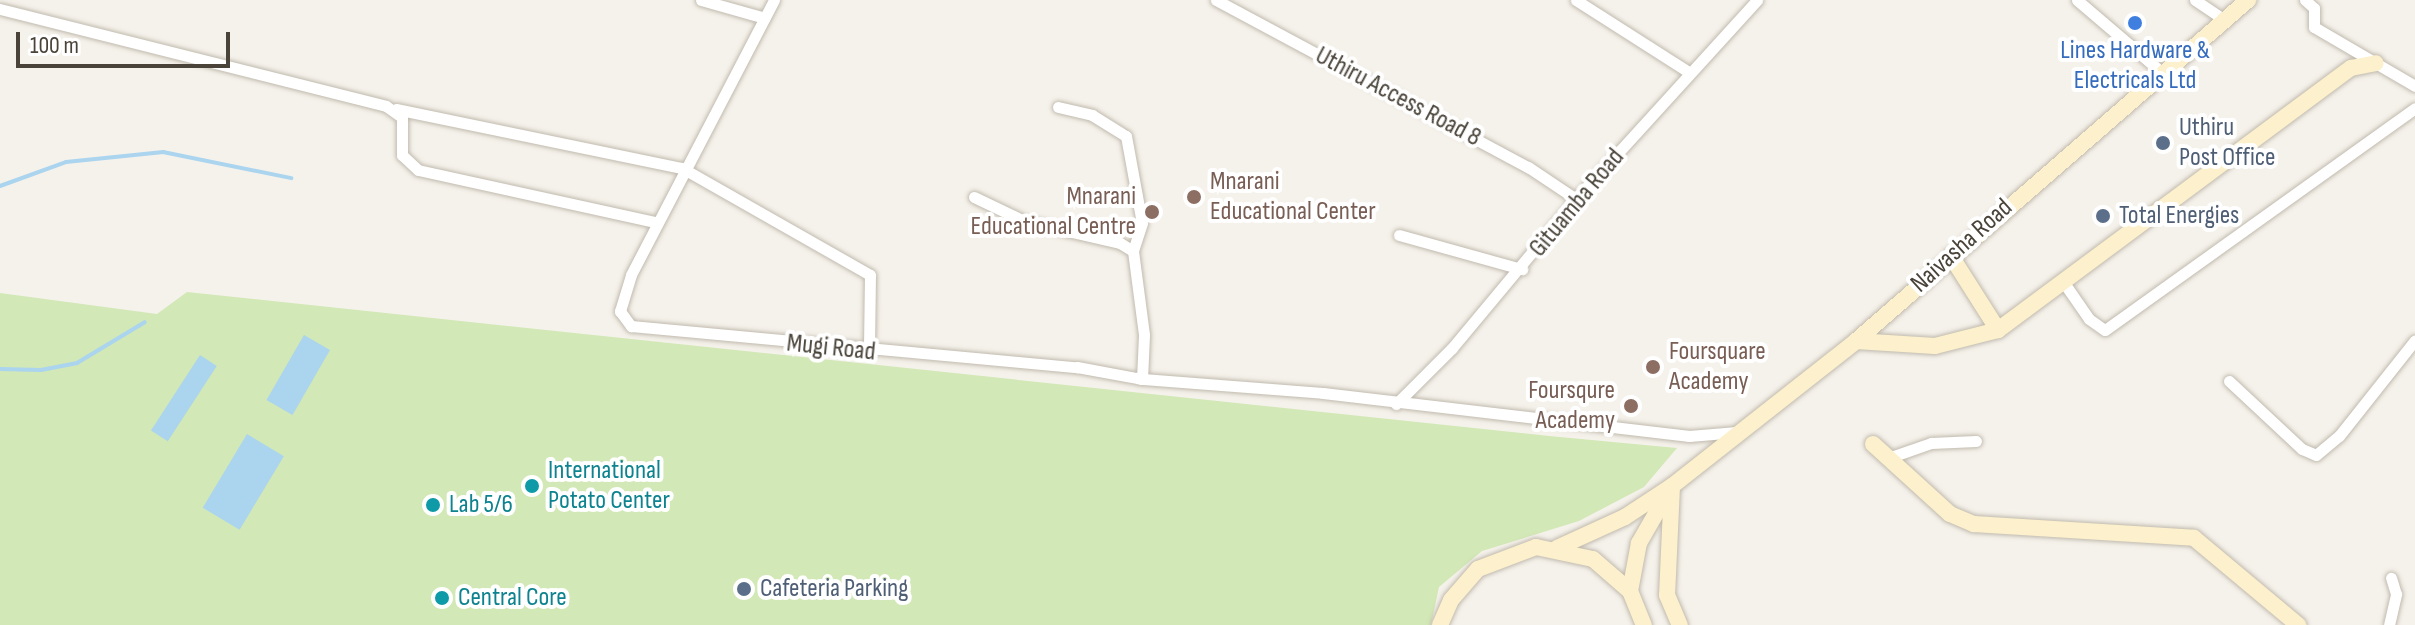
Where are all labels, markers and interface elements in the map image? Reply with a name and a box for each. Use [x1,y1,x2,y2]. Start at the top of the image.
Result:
marker: Lines Hardware & Electricals Ltd [2126,14,2144,32]
scale bar [20,16,234,66]
text: 100 m [30,31,79,60]
place label: Lines Hardware & Electricals Ltd [2060,35,2210,96]
street label: Uthiru Access Road 8 [1310,40,1486,154]
place label: Uthiru Post Office [2179,112,2275,174]
marker: Uthiru Post Office [2154,134,2172,152]
street label: Gituamba Road [1523,143,1631,263]
place label: Mnarani Educational Center [1210,166,1376,228]
place label: Mnarani Educational Centre [970,181,1136,242]
marker: Mnarani Educational Center [1185,188,1203,206]
street label: Naivasha Road [1905,192,2019,300]
place label: Total Energies [2119,200,2239,232]
marker: Mnarani Educational Centre [1143,203,1161,221]
marker: Total Energies [2094,207,2112,225]
street label: Mugi Road [785,328,877,368]
place label: Foursquare Academy [1669,336,1766,398]
marker: Foursquare Academy [1644,358,1662,376]
place label: Foursqure Academy [1528,375,1615,436]
marker: Foursqure Academy [1622,397,1640,415]
place label: International Potato Center [548,455,670,516]
marker: International Potato Center [523,477,541,495]
place label: Lab 5/6 [449,489,513,521]
marker: Lab 5/6 [424,496,442,514]
place label: Cafeteria Parking [760,573,908,605]
marker: Cafeteria Parking [735,580,753,598]
place label: Central Core [458,582,567,614]
marker: Central Core [433,589,451,607]

